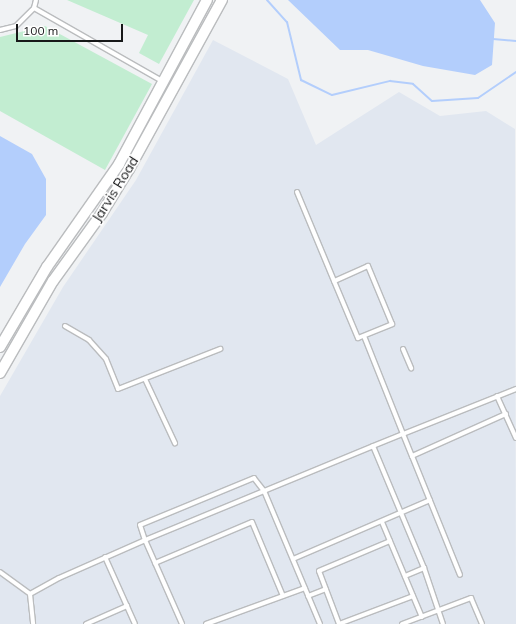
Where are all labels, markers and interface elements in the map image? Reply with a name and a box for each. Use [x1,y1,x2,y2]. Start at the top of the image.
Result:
scale bar [18,16,125,42]
text: 100 m [23,23,58,38]
street label: Jarvis Road [88,153,142,225]

